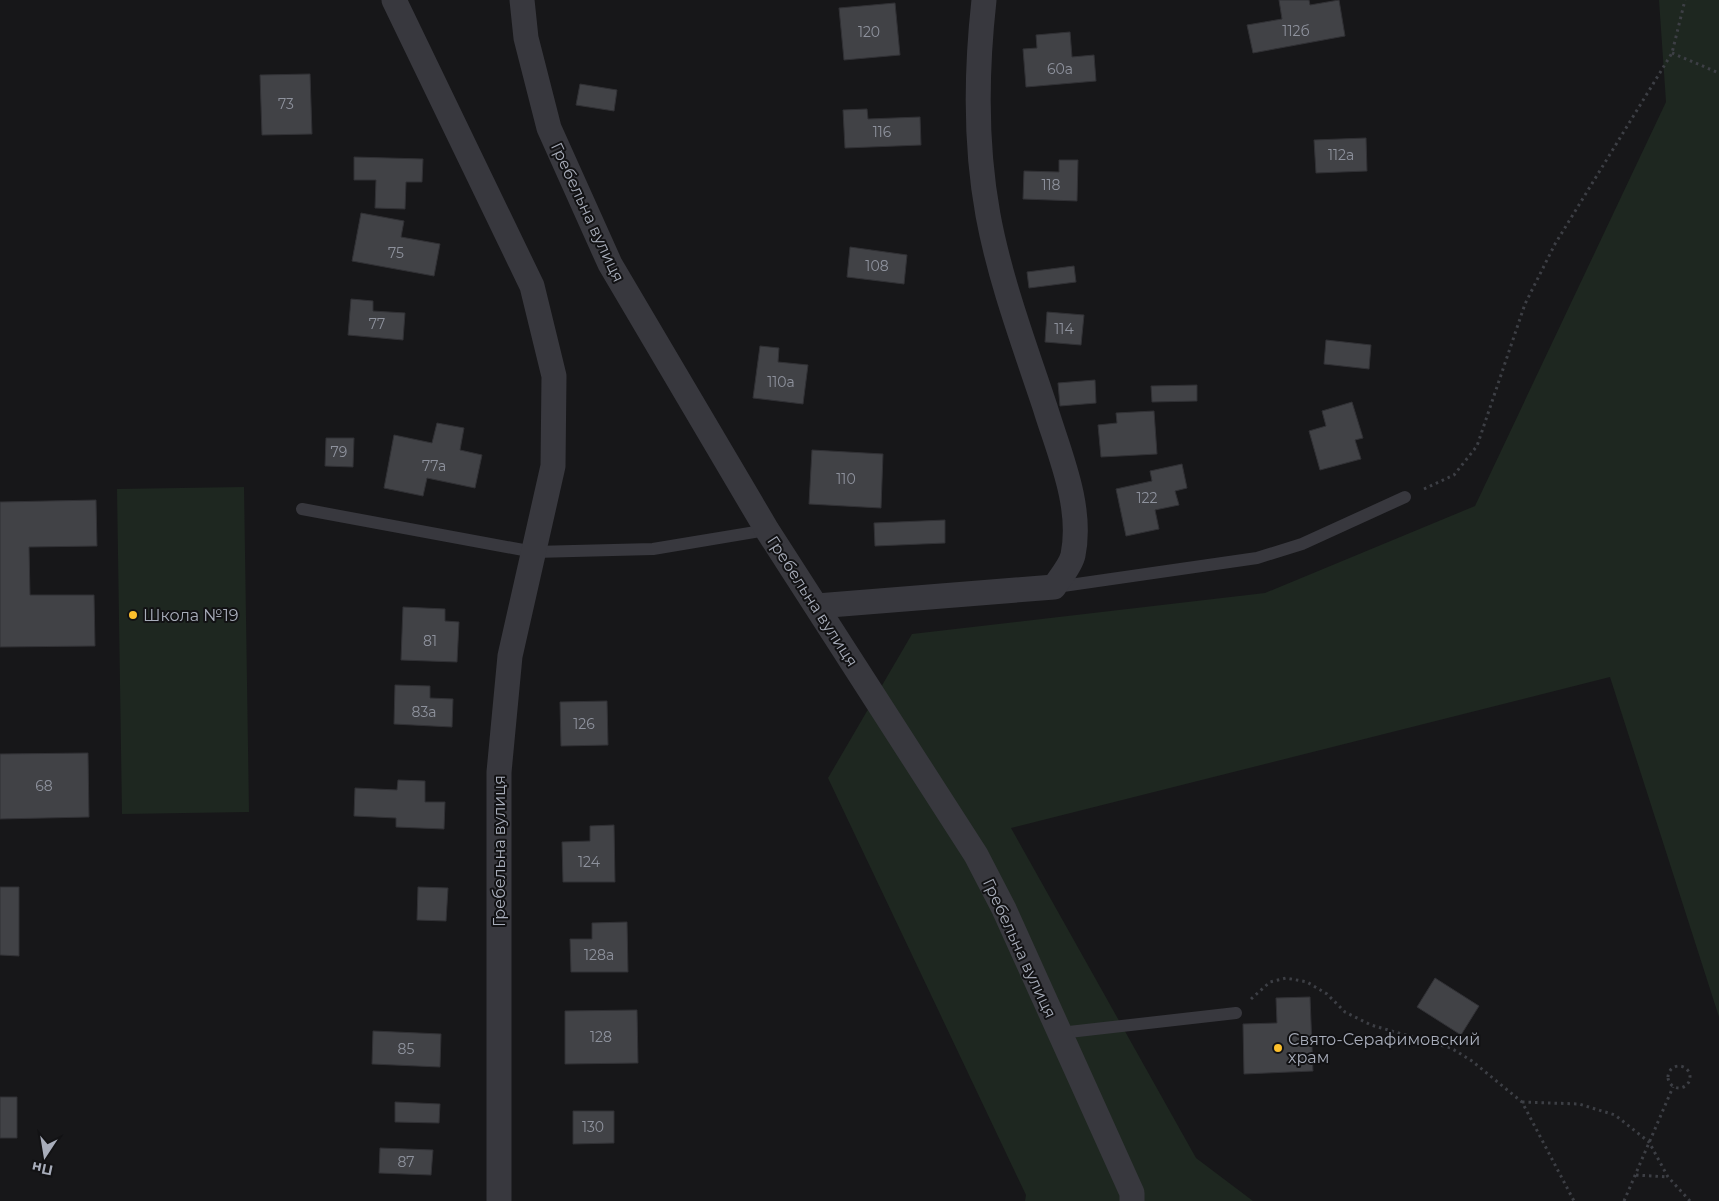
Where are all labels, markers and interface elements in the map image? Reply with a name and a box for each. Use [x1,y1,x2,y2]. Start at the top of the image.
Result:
house number: 112б [1282,22,1310,40]
house number: 120 [858,23,880,41]
house number: 60а [1047,60,1073,78]
house number: 73 [278,95,294,113]
house number: 116 [873,123,892,141]
street label: Гребельна вулиця [547,139,628,285]
house number: 112а [1328,146,1354,164]
house number: 118 [1041,176,1061,194]
house number: 75 [388,244,404,262]
house number: 108 [865,257,889,275]
house number: 77 [369,315,385,333]
house number: 114 [1054,320,1074,338]
house number: 110а [767,373,795,391]
house number: 79 [331,443,347,461]
house number: 77а [422,457,446,475]
house number: 110 [836,470,856,488]
house number: 122 [1137,489,1158,507]
street label: Гребельна вулиця [763,532,862,670]
place label: Школа №19 [143,606,238,625]
marker: Школа №19 [127,609,139,621]
house number: 81 [423,632,437,650]
house number: 83а [412,703,437,721]
house number: 126 [573,715,595,733]
street label: Гребельна вулиця [490,775,509,927]
house number: 68 [35,777,53,795]
house number: 124 [578,853,601,871]
street label: Гребельна вулиця [979,875,1060,1021]
house number: 128а [584,946,614,964]
house number: 128 [590,1028,612,1046]
place label: Свято-Серафимовский храм [1288,1030,1480,1067]
house number: 85 [398,1040,415,1058]
marker: Свято-Серафимовский храм [1272,1042,1284,1054]
house number: 130 [582,1118,604,1136]
north arrow [20,1131,70,1181]
house number: 87 [397,1153,415,1171]
text: Пн [30,1158,54,1180]

